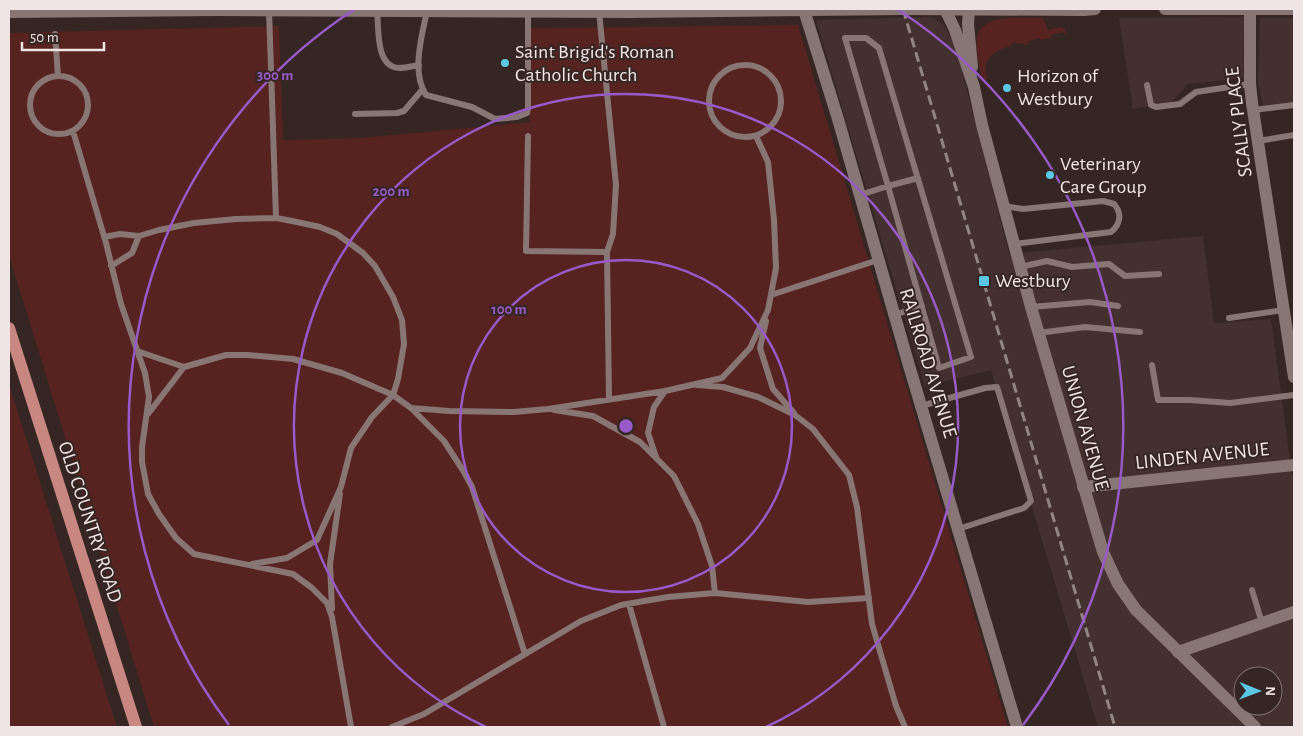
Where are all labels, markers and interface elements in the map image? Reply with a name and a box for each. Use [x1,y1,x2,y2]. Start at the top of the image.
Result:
scale bar [22,20,105,52]
text: 50 m [30,30,59,45]
place label: Saint Brigid's Roman Catholic Church [515,42,674,85]
marker: Saint Brigid's Roman Catholic Church [499,57,511,69]
street label: SCALLY PLACE [1222,65,1256,178]
place label: Horizon of Westbury [1017,66,1099,109]
text: 300 m [257,68,293,83]
marker: Horizon of Westbury [1001,82,1013,94]
place label: Veterinary Care Group [1060,154,1147,197]
marker: Veterinary Care Group [1044,169,1056,181]
text: 200 m [372,184,410,199]
place label: Westbury [995,271,1071,291]
marker: Westbury [977,274,991,288]
street label: RAILROAD AVENUE [896,286,960,441]
text: 100 m [491,302,527,317]
street label: UNION AVENUE [1058,363,1112,493]
centre of rings [617,417,635,435]
street label: OLD COUNTRY ROAD [55,439,126,605]
street label: LINDEN AVENUE [1134,439,1270,473]
north arrow [1233,666,1283,716]
text: N [1263,686,1277,696]

